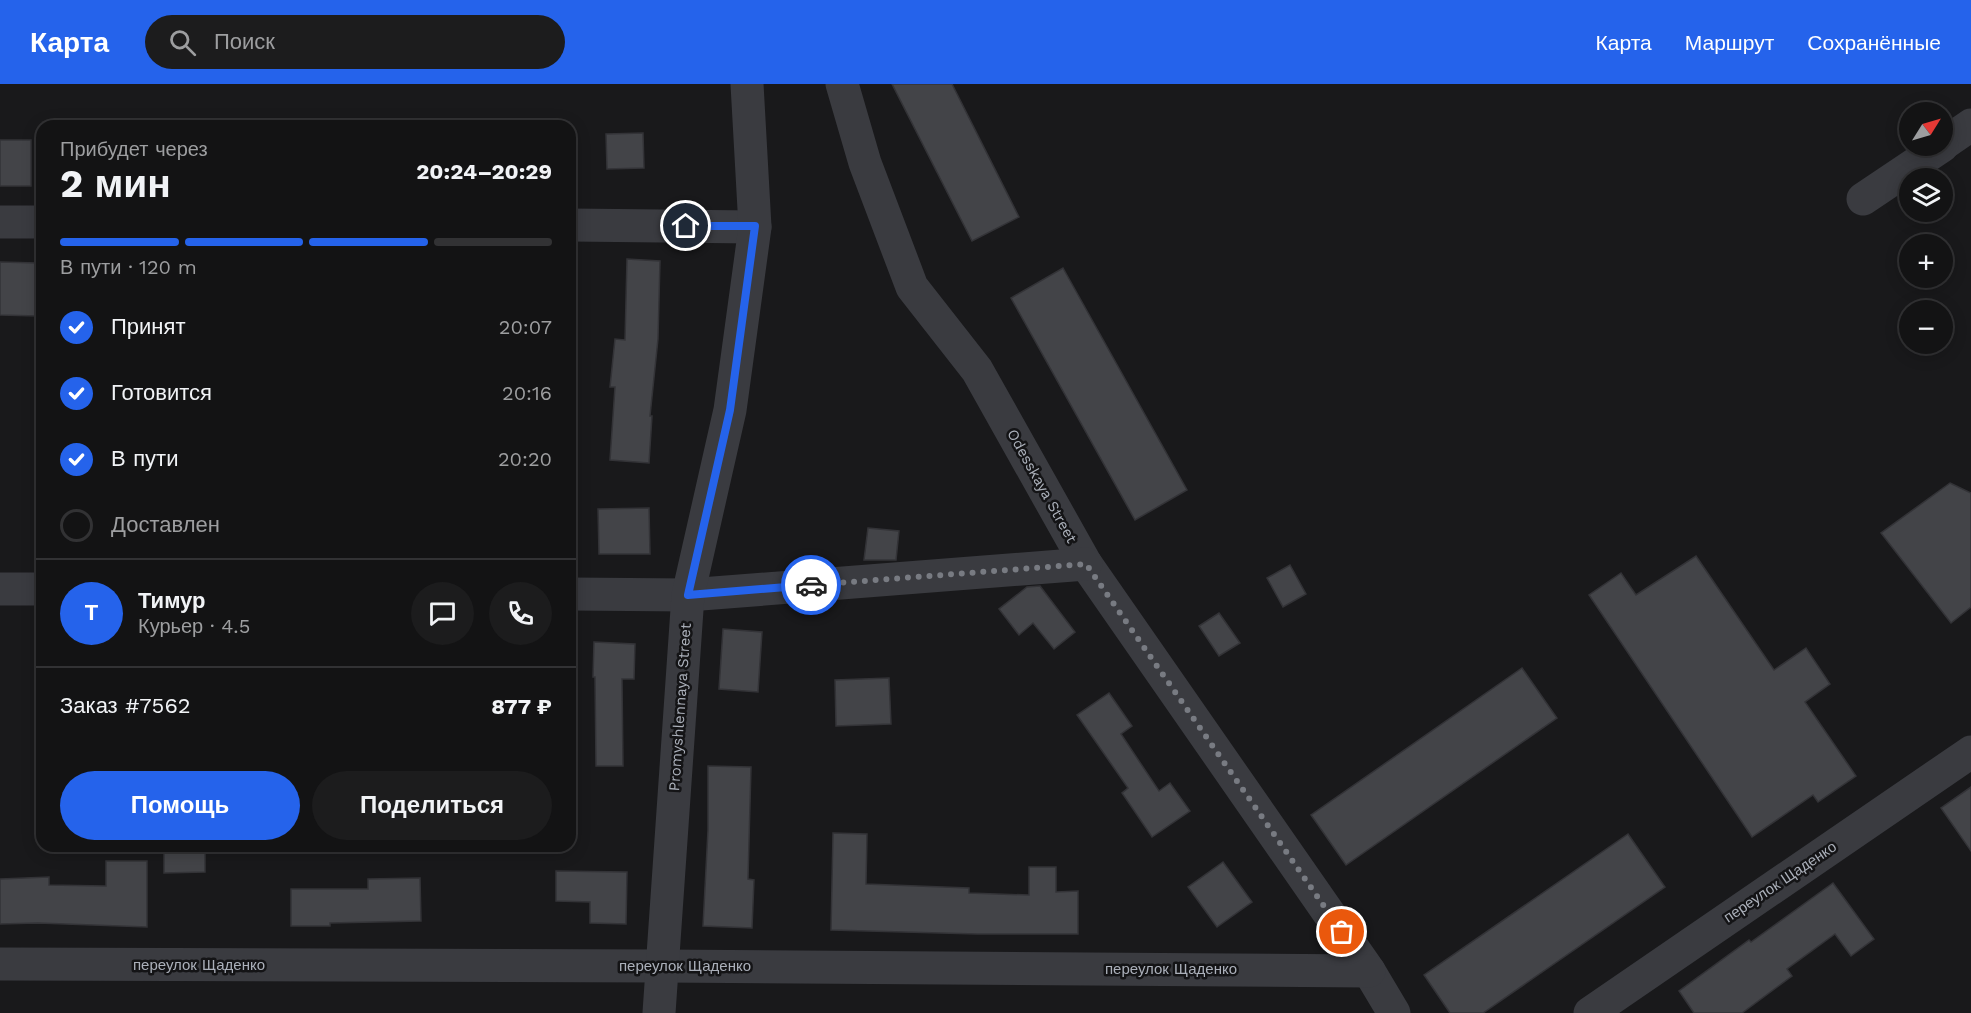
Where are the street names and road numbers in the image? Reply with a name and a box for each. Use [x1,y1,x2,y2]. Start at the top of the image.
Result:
street label: Odesskaya Street [1003,426,1081,547]
street label: Promyshlennaya Street [665,622,695,792]
street label: переулок Щаденко [1720,838,1840,926]
street label: переулок Щаденко [133,956,265,974]
street label: переулок Щаденко [619,957,751,975]
street label: переулок Щаденко [1105,960,1237,978]

